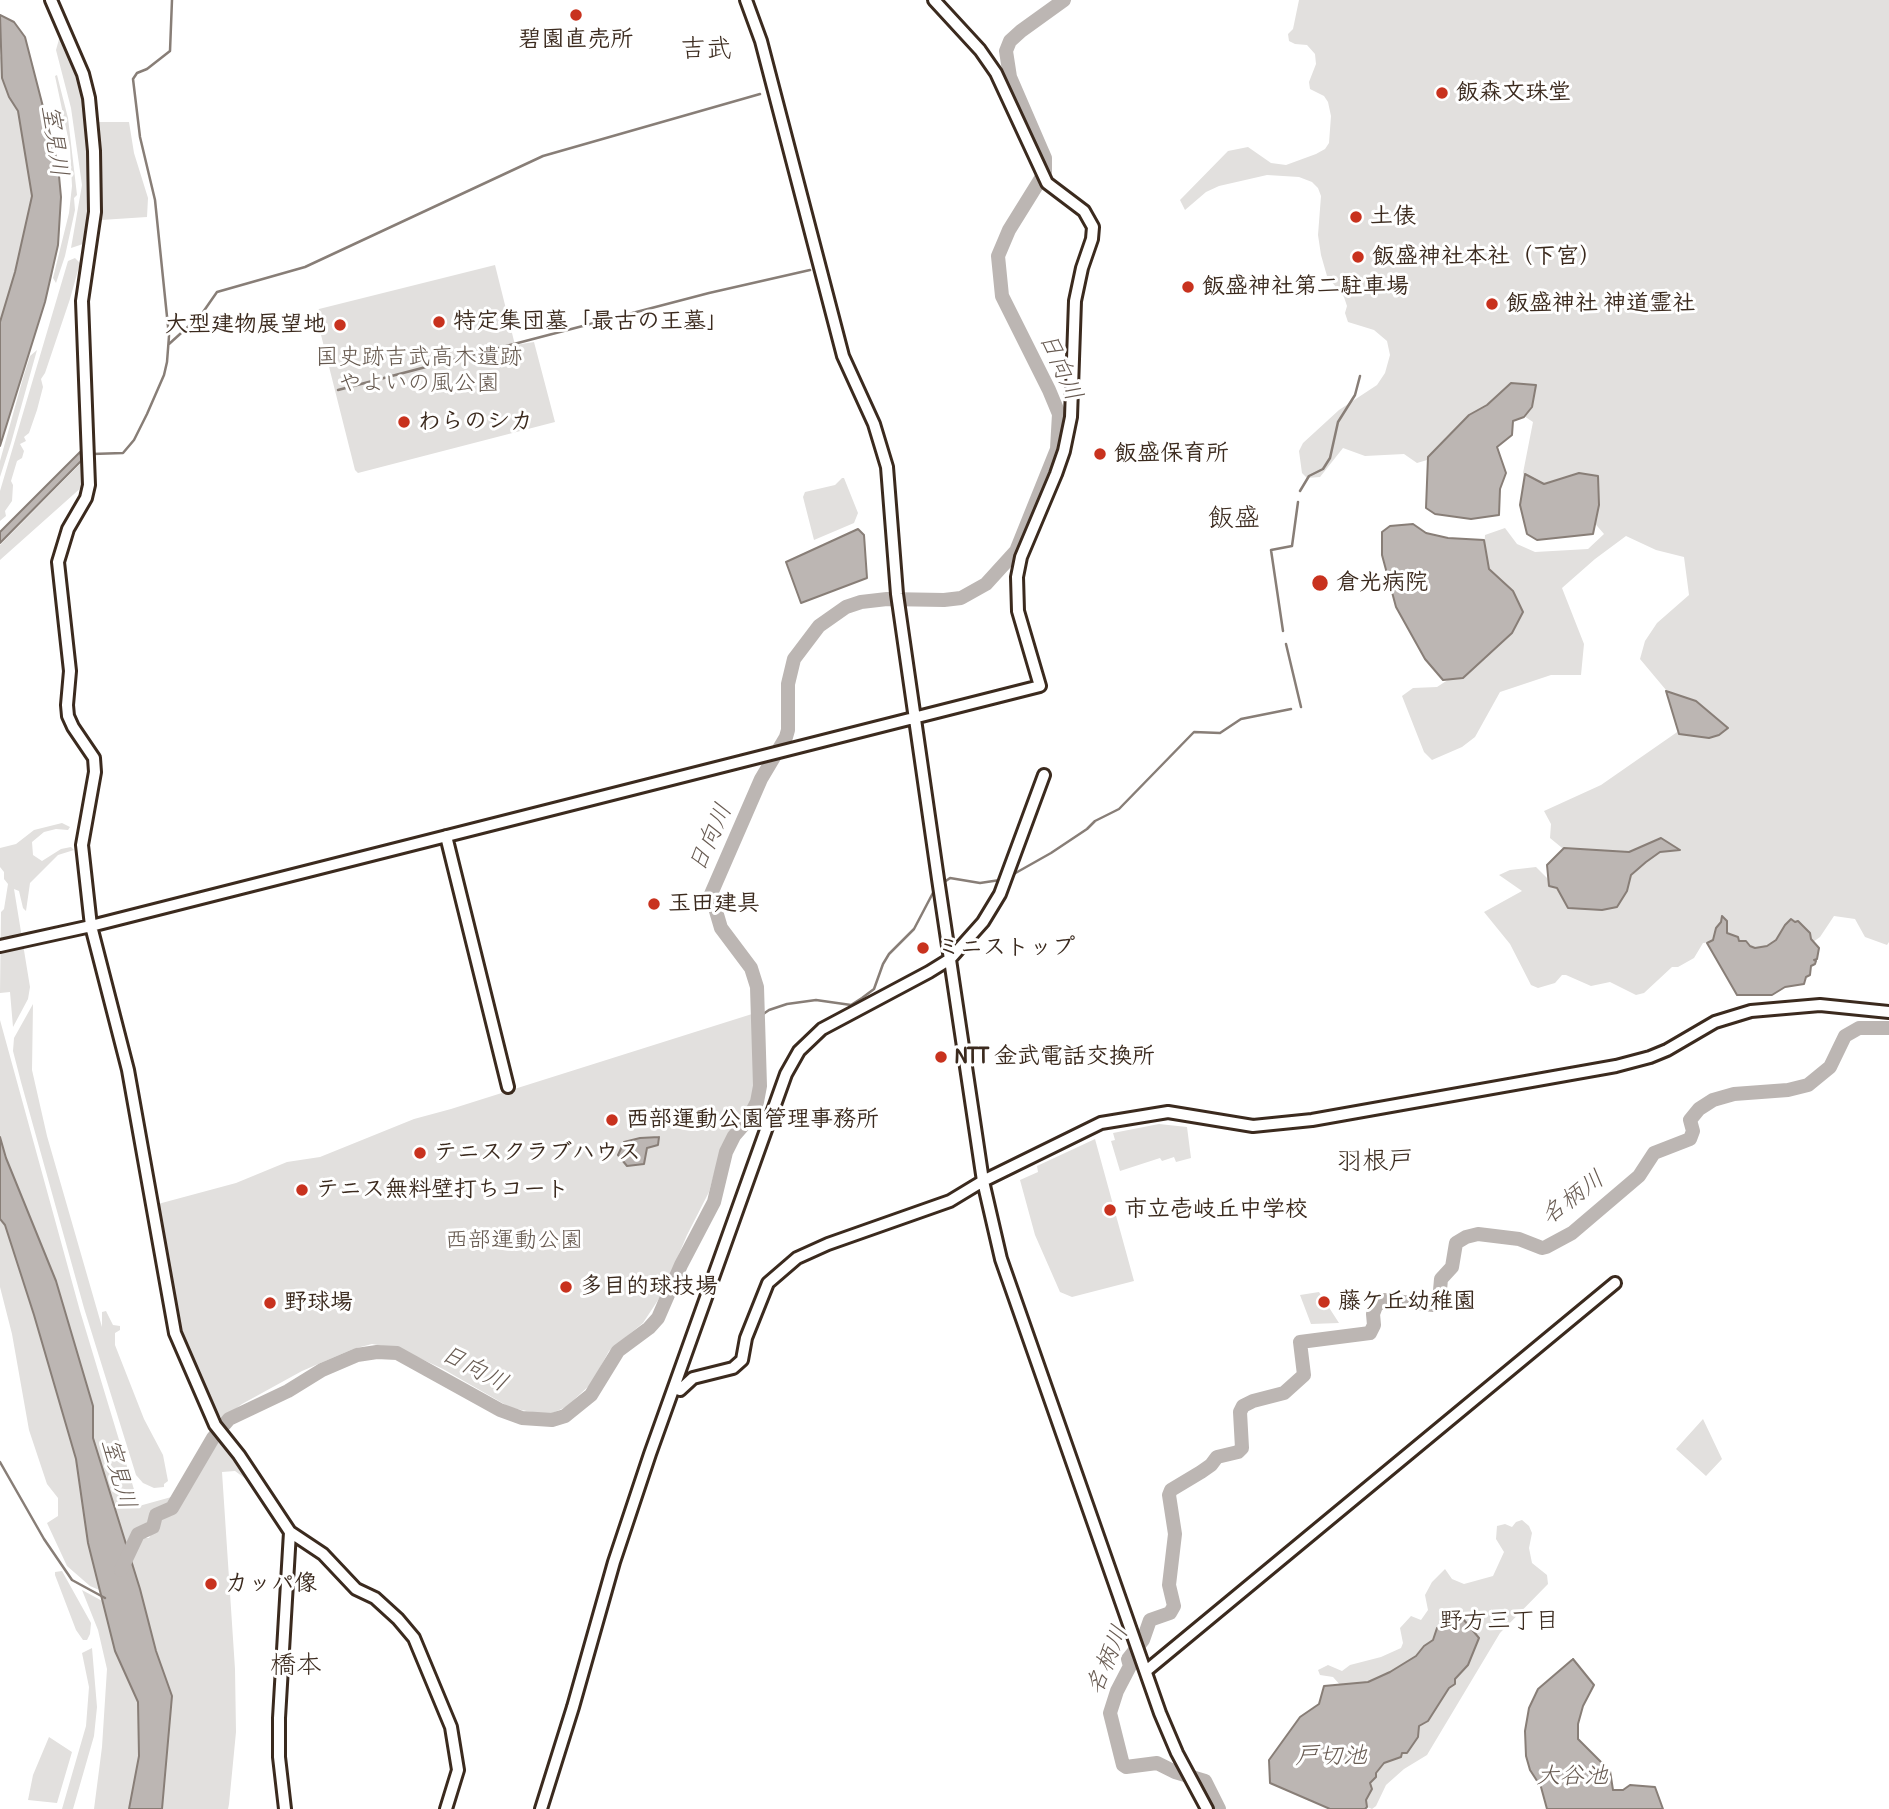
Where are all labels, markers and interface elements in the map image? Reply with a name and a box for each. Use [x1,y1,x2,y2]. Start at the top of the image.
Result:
marker: 碧園直売所 [568,7,584,23]
place label: 碧園直売所 [519,26,633,54]
district label: 吉武 [680,34,732,66]
place label: 飯森文珠堂 [1456,79,1571,107]
marker: 飯森文珠堂 [1434,85,1450,101]
water label: 室見川 [35,103,73,179]
place label: 土俵 [1370,203,1416,231]
marker: 土俵 [1348,209,1364,225]
place label: 飯盛神社本社（下宮） [1372,243,1602,271]
marker: 飯盛神社本社（下宮） [1350,249,1366,265]
place label: 飯盛神社第二駐車場 [1202,273,1409,301]
marker: 飯盛神社第二駐車場 [1180,279,1196,295]
place label: 飯盛神社 神道霊社 [1506,290,1695,318]
marker: 飯盛神社 神道霊社 [1484,296,1500,312]
place label: 特定集団墓「最古の王墓」 [453,308,729,336]
place label: 大型建物展望地 [165,311,326,339]
marker: 特定集団墓「最古の王墓」 [431,314,447,330]
marker: 大型建物展望地 [332,317,348,333]
water label: 日向川 [1032,328,1088,406]
park label: 国史跡吉武高木遺跡 やよいの風公園 [316,344,522,398]
place label: わらのシカ [418,408,533,436]
marker: わらのシカ [396,414,412,430]
place label: 飯盛保育所 [1114,440,1229,468]
marker: 飯盛保育所 [1092,446,1108,462]
district label: 飯盛 [1208,503,1260,535]
place label: 倉光病院 [1336,569,1428,597]
marker: 倉光病院 [1310,573,1330,593]
water label: 日向川 [683,799,739,877]
place label: 玉田建具 [668,890,760,918]
marker: 玉田建具 [646,896,662,912]
place label: ミニストップ [937,934,1075,962]
marker: ミニストップ [915,940,931,956]
place label: NTT 金武電話交換所 [955,1043,1155,1071]
marker: NTT 金武電話交換所 [933,1049,949,1065]
place label: 西部運動公園管理事務所 [626,1106,879,1134]
marker: 西部運動公園管理事務所 [604,1112,620,1128]
place label: テニスクラブハウス [434,1139,641,1167]
marker: テニスクラブハウス [412,1145,428,1161]
district label: 羽根戸 [1336,1146,1414,1178]
water label: 名柄川 [1536,1165,1610,1231]
place label: テニス無料壁打ちコート [316,1176,569,1204]
marker: テニス無料壁打ちコート [294,1182,310,1198]
place label: 市立壱岐丘中学校 [1124,1196,1308,1224]
marker: 市立壱岐丘中学校 [1102,1202,1118,1218]
park label: 西部運動公園 [445,1227,583,1255]
place label: 多目的球技場 [580,1273,718,1301]
marker: 多目的球技場 [558,1279,574,1295]
place label: 藤ケ丘幼稚園 [1338,1288,1476,1316]
place label: 野球場 [284,1289,353,1317]
marker: 藤ケ丘幼稚園 [1316,1294,1332,1310]
marker: 野球場 [262,1295,278,1311]
water label: 日向川 [435,1339,513,1399]
water label: 室見川 [95,1435,141,1513]
place label: カッパ像 [225,1570,317,1598]
marker: カッパ像 [203,1576,219,1592]
district label: 野方三丁目 [1439,1608,1559,1636]
water label: 名柄川 [1081,1621,1135,1699]
district label: 橋本 [270,1650,322,1682]
water label: 戸切池 [1295,1743,1367,1771]
water label: 大谷池 [1536,1763,1608,1791]

